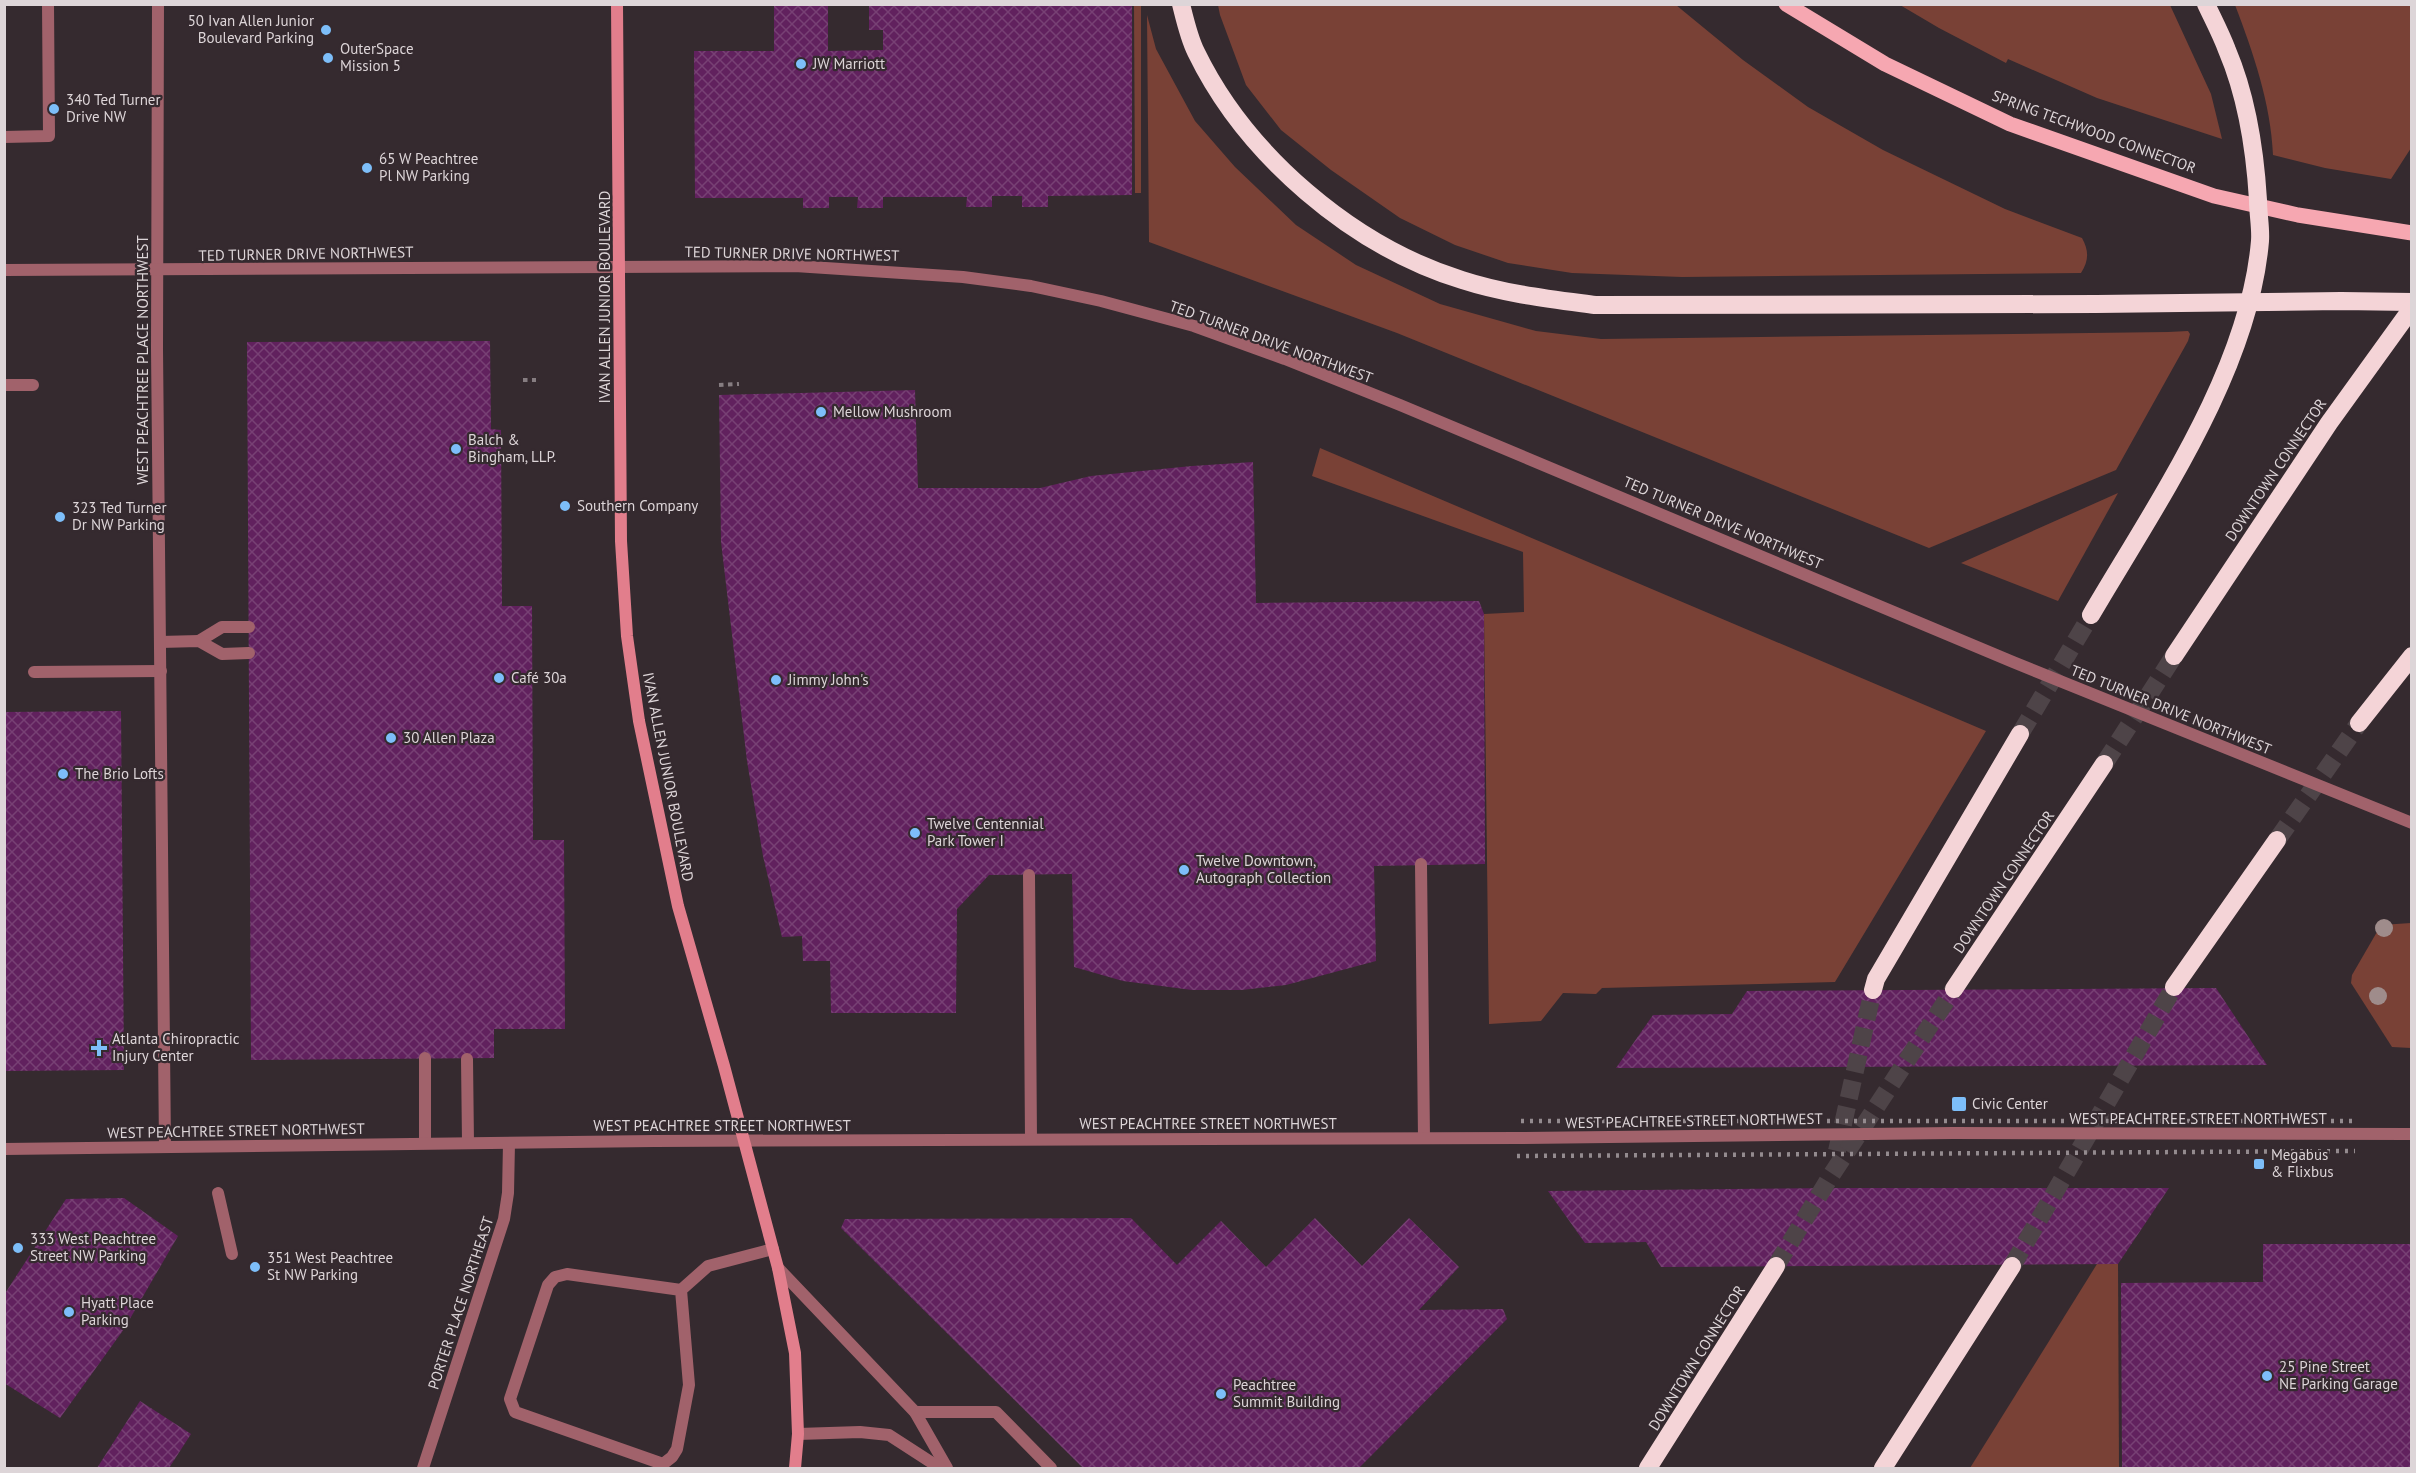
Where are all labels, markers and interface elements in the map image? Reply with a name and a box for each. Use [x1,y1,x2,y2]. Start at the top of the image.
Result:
place label: 50 Ivan Allen Junior Boulevard Parking [188,11,314,47]
marker: 50 Ivan Allen Junior Boulevard Parking [319,23,333,37]
place label: OuterSpace Mission 5 [340,39,414,75]
marker: OuterSpace Mission 5 [321,51,335,65]
place label: JW Marriott [812,54,885,73]
marker: JW Marriott [794,57,808,71]
street label: SPRING TECHWOOD CONNECTOR [1990,86,2199,177]
place label: 340 Ted Turner Drive NW [66,90,161,126]
marker: 340 Ted Turner Drive NW [47,102,61,116]
place label: 65 W Peachtree Pl NW Parking [379,149,478,185]
marker: 65 W Peachtree Pl NW Parking [360,161,374,175]
street label: IVAN ALLEN JUNIOR BOULEVARD [595,191,614,403]
street label: WEST PEACHTREE PLACE NORTHWEST [133,234,152,485]
street label: TED TURNER DRIVE NORTHWEST [198,242,414,265]
street label: TED TURNER DRIVE NORTHWEST [684,242,900,265]
street label: TED TURNER DRIVE NORTHWEST [1167,296,1376,387]
street label: DOWNTOWN CONNECTOR [2221,395,2330,545]
place label: Mellow Mushroom [833,402,952,421]
marker: Mellow Mushroom [814,405,828,419]
place label: Balch & Bingham, LLP. [468,430,556,466]
marker: Balch & Bingham, LLP. [449,442,463,456]
street label: TED TURNER DRIVE NORTHWEST [1621,472,1826,574]
place label: Southern Company [577,496,698,515]
place label: 323 Ted Turner Dr NW Parking [72,498,167,534]
marker: Southern Company [558,499,572,513]
marker: 323 Ted Turner Dr NW Parking [53,510,67,524]
street label: TED TURNER DRIVE NORTHWEST [2068,660,2275,759]
place label: Café 30a [511,668,567,687]
place label: Jimmy John's [787,670,869,689]
marker: Café 30a [492,671,506,685]
street label: IVAN ALLEN JUNIOR BOULEVARD [639,671,698,883]
marker: Jimmy John's [769,673,783,687]
place label: 30 Allen Plaza [403,728,495,747]
marker: 30 Allen Plaza [384,731,398,745]
place label: The Brio Lofts [75,764,164,783]
marker: The Brio Lofts [56,767,70,781]
street label: DOWNTOWN CONNECTOR [1949,807,2058,957]
place label: Twelve Centennial Park Tower I [927,814,1044,850]
marker: Twelve Centennial Park Tower I [908,826,922,840]
place label: Twelve Downtown, Autograph Collection [1196,851,1331,887]
marker: Twelve Downtown, Autograph Collection [1177,863,1191,877]
place label: Atlanta Chiropractic Injury Center [112,1029,240,1065]
marker: Atlanta Chiropractic Injury Center [90,1039,108,1057]
place label: Civic Center [1972,1094,2048,1113]
marker: Civic Center [1950,1095,1968,1113]
street label: WEST PEACHTREE STREET NORTHWEST [1565,1109,1824,1132]
street label: WEST PEACHTREE STREET NORTHWEST [2069,1109,2327,1128]
street label: WEST PEACHTREE STREET NORTHWEST [1079,1114,1337,1133]
street label: WEST PEACHTREE STREET NORTHWEST [593,1116,851,1135]
street label: WEST PEACHTREE STREET NORTHWEST [107,1119,366,1142]
place label: Megabus & Flixbus [2271,1145,2334,1181]
marker: Megabus & Flixbus [2252,1157,2266,1171]
street label: PORTER PLACE NORTHEAST [424,1213,498,1392]
place label: 333 West Peachtree Street NW Parking [30,1229,156,1265]
marker: 333 West Peachtree Street NW Parking [11,1241,25,1255]
place label: 351 West Peachtree St NW Parking [267,1248,393,1284]
marker: 351 West Peachtree St NW Parking [248,1260,262,1274]
street label: DOWNTOWN CONNECTOR [1644,1281,1749,1434]
place label: Hyatt Place Parking [81,1293,154,1329]
marker: Hyatt Place Parking [62,1305,76,1319]
place label: 25 Pine Street NE Parking Garage [2279,1357,2398,1393]
marker: 25 Pine Street NE Parking Garage [2260,1369,2274,1383]
place label: Peachtree Summit Building [1233,1375,1340,1411]
marker: Peachtree Summit Building [1214,1387,1228,1401]

